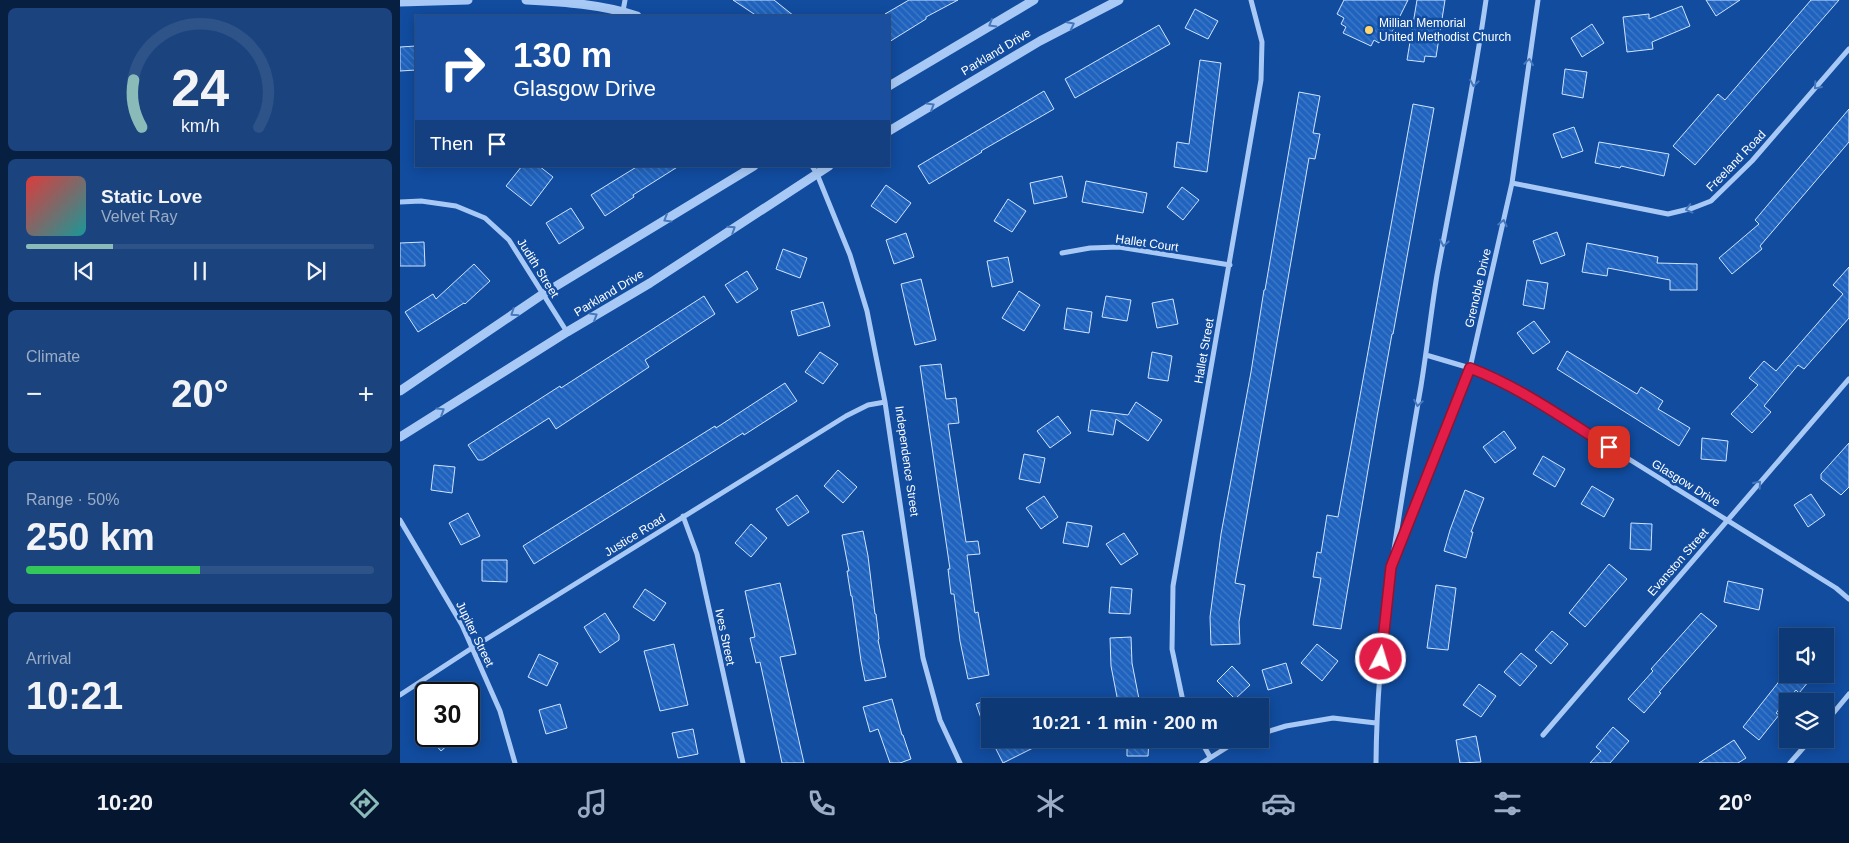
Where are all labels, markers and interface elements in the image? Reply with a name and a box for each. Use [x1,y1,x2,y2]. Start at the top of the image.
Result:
place label: Millian Memorial United Methodist Church [1379,16,1511,44]
one-way arrow [988,18,997,28]
one-way arrow [1066,21,1075,31]
marker: Millian Memorial United Methodist Church [1363,24,1375,36]
street label: Parkland Drive [959,26,1034,78]
icon: right [430,35,495,100]
text: 130 m [513,35,612,74]
one-way arrow [1523,58,1534,66]
text: 24 [171,59,229,117]
text: Glasgow Drive [513,76,656,101]
one-way arrow [1469,78,1479,87]
one-way arrow [1814,80,1823,89]
one-way arrow [925,102,934,112]
text: km/h [181,116,219,136]
street label: Freeland Road [1703,128,1769,194]
icon: arrive [483,130,511,158]
text: Then [430,133,473,154]
text: Static Love [101,186,202,207]
one-way arrow [1686,203,1694,213]
text: Velvet Ray [101,208,177,225]
one-way arrow [664,212,673,222]
one-way arrow [1497,218,1508,227]
one-way arrow [726,226,735,236]
street label: Hallet Court [1115,232,1180,254]
street label: Judith Street [514,236,562,301]
one-way arrow [1439,238,1449,247]
street label: Grenoble Drive [1462,247,1494,329]
icon: previous [70,257,98,285]
icon: pause [186,257,214,285]
icon: next [302,257,330,285]
street label: Parkland Drive [572,267,647,319]
one-way arrow [511,307,520,316]
one-way arrow [589,313,598,323]
street label: Hallet Street [1191,317,1217,385]
text: Climate [26,348,80,365]
text: 20° [171,373,229,415]
text: − [26,378,42,409]
text: + [358,378,374,409]
one-way arrow [1413,399,1423,407]
street label: Independence Street [892,405,922,518]
one-way arrow [436,408,445,417]
pin [1588,426,1630,468]
icon: arrive [1595,433,1623,461]
street label: Glasgow Drive [1649,456,1723,510]
one-way arrow [1753,481,1762,490]
text: Range · 50% [26,491,119,508]
street label: Justice Road [602,511,668,559]
text: 250 km [26,516,155,558]
street label: Evanston Street [1645,525,1712,599]
street label: Jupiter Street [453,599,497,670]
street label: Ives Street [712,607,738,667]
map controls [1779,628,1834,748]
button: sound [1779,628,1834,683]
position arrow [1354,632,1406,684]
text: Arrival [26,650,71,667]
text: 10:21 [26,675,123,717]
speed limit sign: 30 [415,682,480,747]
button: layers [1779,693,1834,748]
text: 10:21 · 1 min · 200 m [1032,712,1218,733]
icon: directions [347,786,382,821]
icon: music [575,786,610,821]
icon: phone [804,786,839,821]
icon: climate [1033,786,1068,821]
icon: car [1261,786,1296,821]
icon: filters [1490,786,1525,821]
text: 10:20 [97,790,153,815]
text: 20° [1719,790,1752,815]

